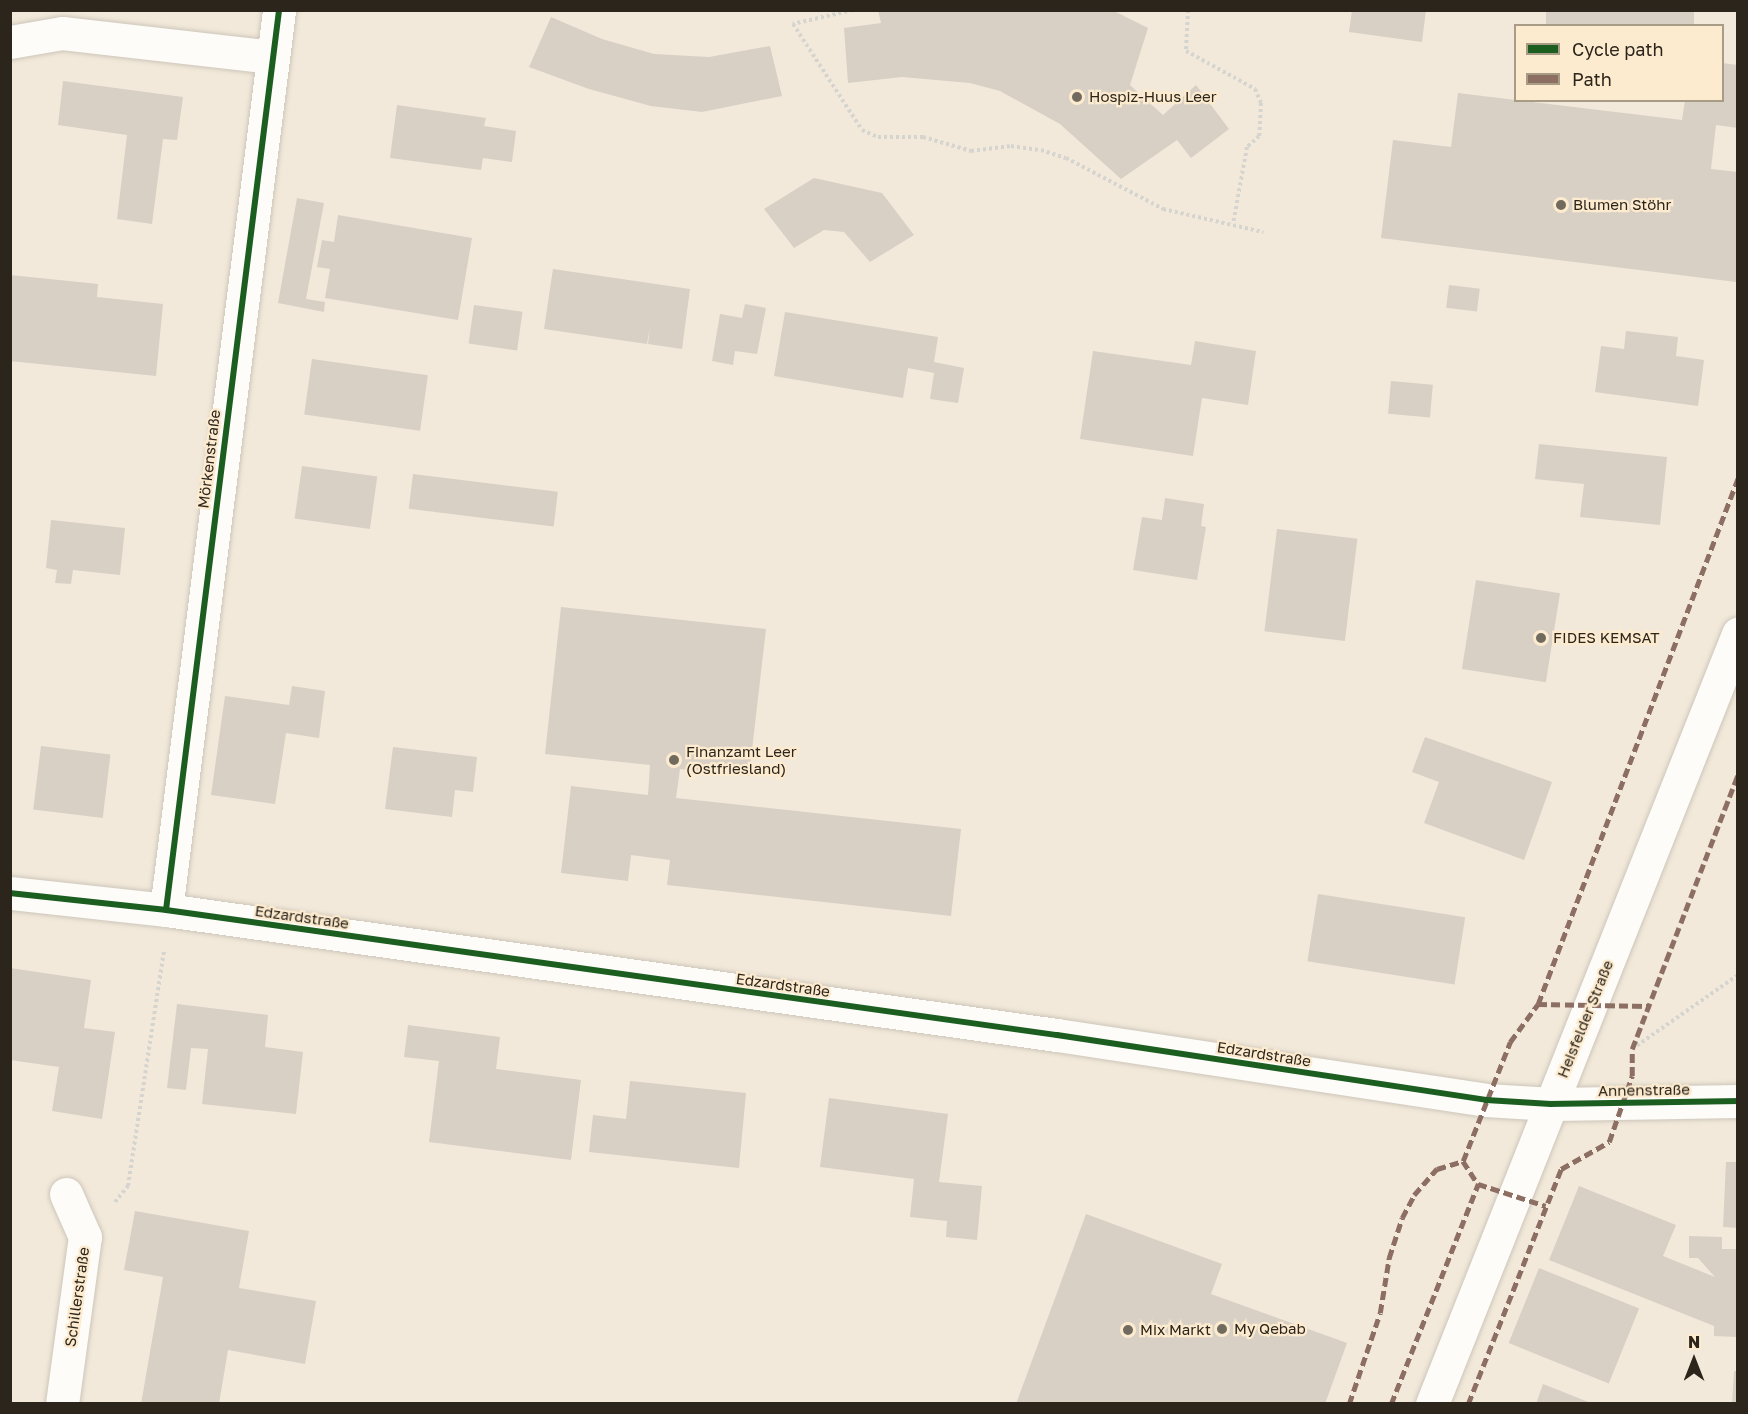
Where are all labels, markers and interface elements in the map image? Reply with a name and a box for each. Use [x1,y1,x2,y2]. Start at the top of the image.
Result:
legend [1514,24,1724,102]
text: Cycle path [1572,38,1664,60]
text: Path [1572,68,1612,90]
place label: Hospiz-Huus Leer [1089,88,1217,106]
marker: Hospiz-Huus Leer [1070,90,1084,104]
place label: Blumen Stöhr [1573,196,1671,214]
marker: Blumen Stöhr [1554,198,1568,212]
street label: Mörkenstraße [194,409,224,509]
place label: FIDES KEMSAT [1553,629,1660,647]
marker: FIDES KEMSAT [1534,631,1548,645]
place label: Finanzamt Leer (Ostfriesland) [686,742,797,777]
marker: Finanzamt Leer (Ostfriesland) [667,753,681,767]
street label: Edzardstraße [254,901,350,933]
street label: Heisfelder Straße [1553,958,1617,1080]
street label: Edzardstraße [735,969,831,1001]
street label: Edzardstraße [1216,1038,1312,1070]
street label: Annenstraße [1598,1080,1690,1100]
street label: Schillerstraße [61,1246,93,1348]
place label: My Qebab [1234,1320,1306,1338]
place label: Mix Markt [1140,1321,1211,1339]
marker: My Qebab [1215,1322,1229,1336]
marker: Mix Markt [1121,1323,1135,1337]
north arrow [1664,1330,1724,1390]
text: N [1688,1332,1700,1352]

